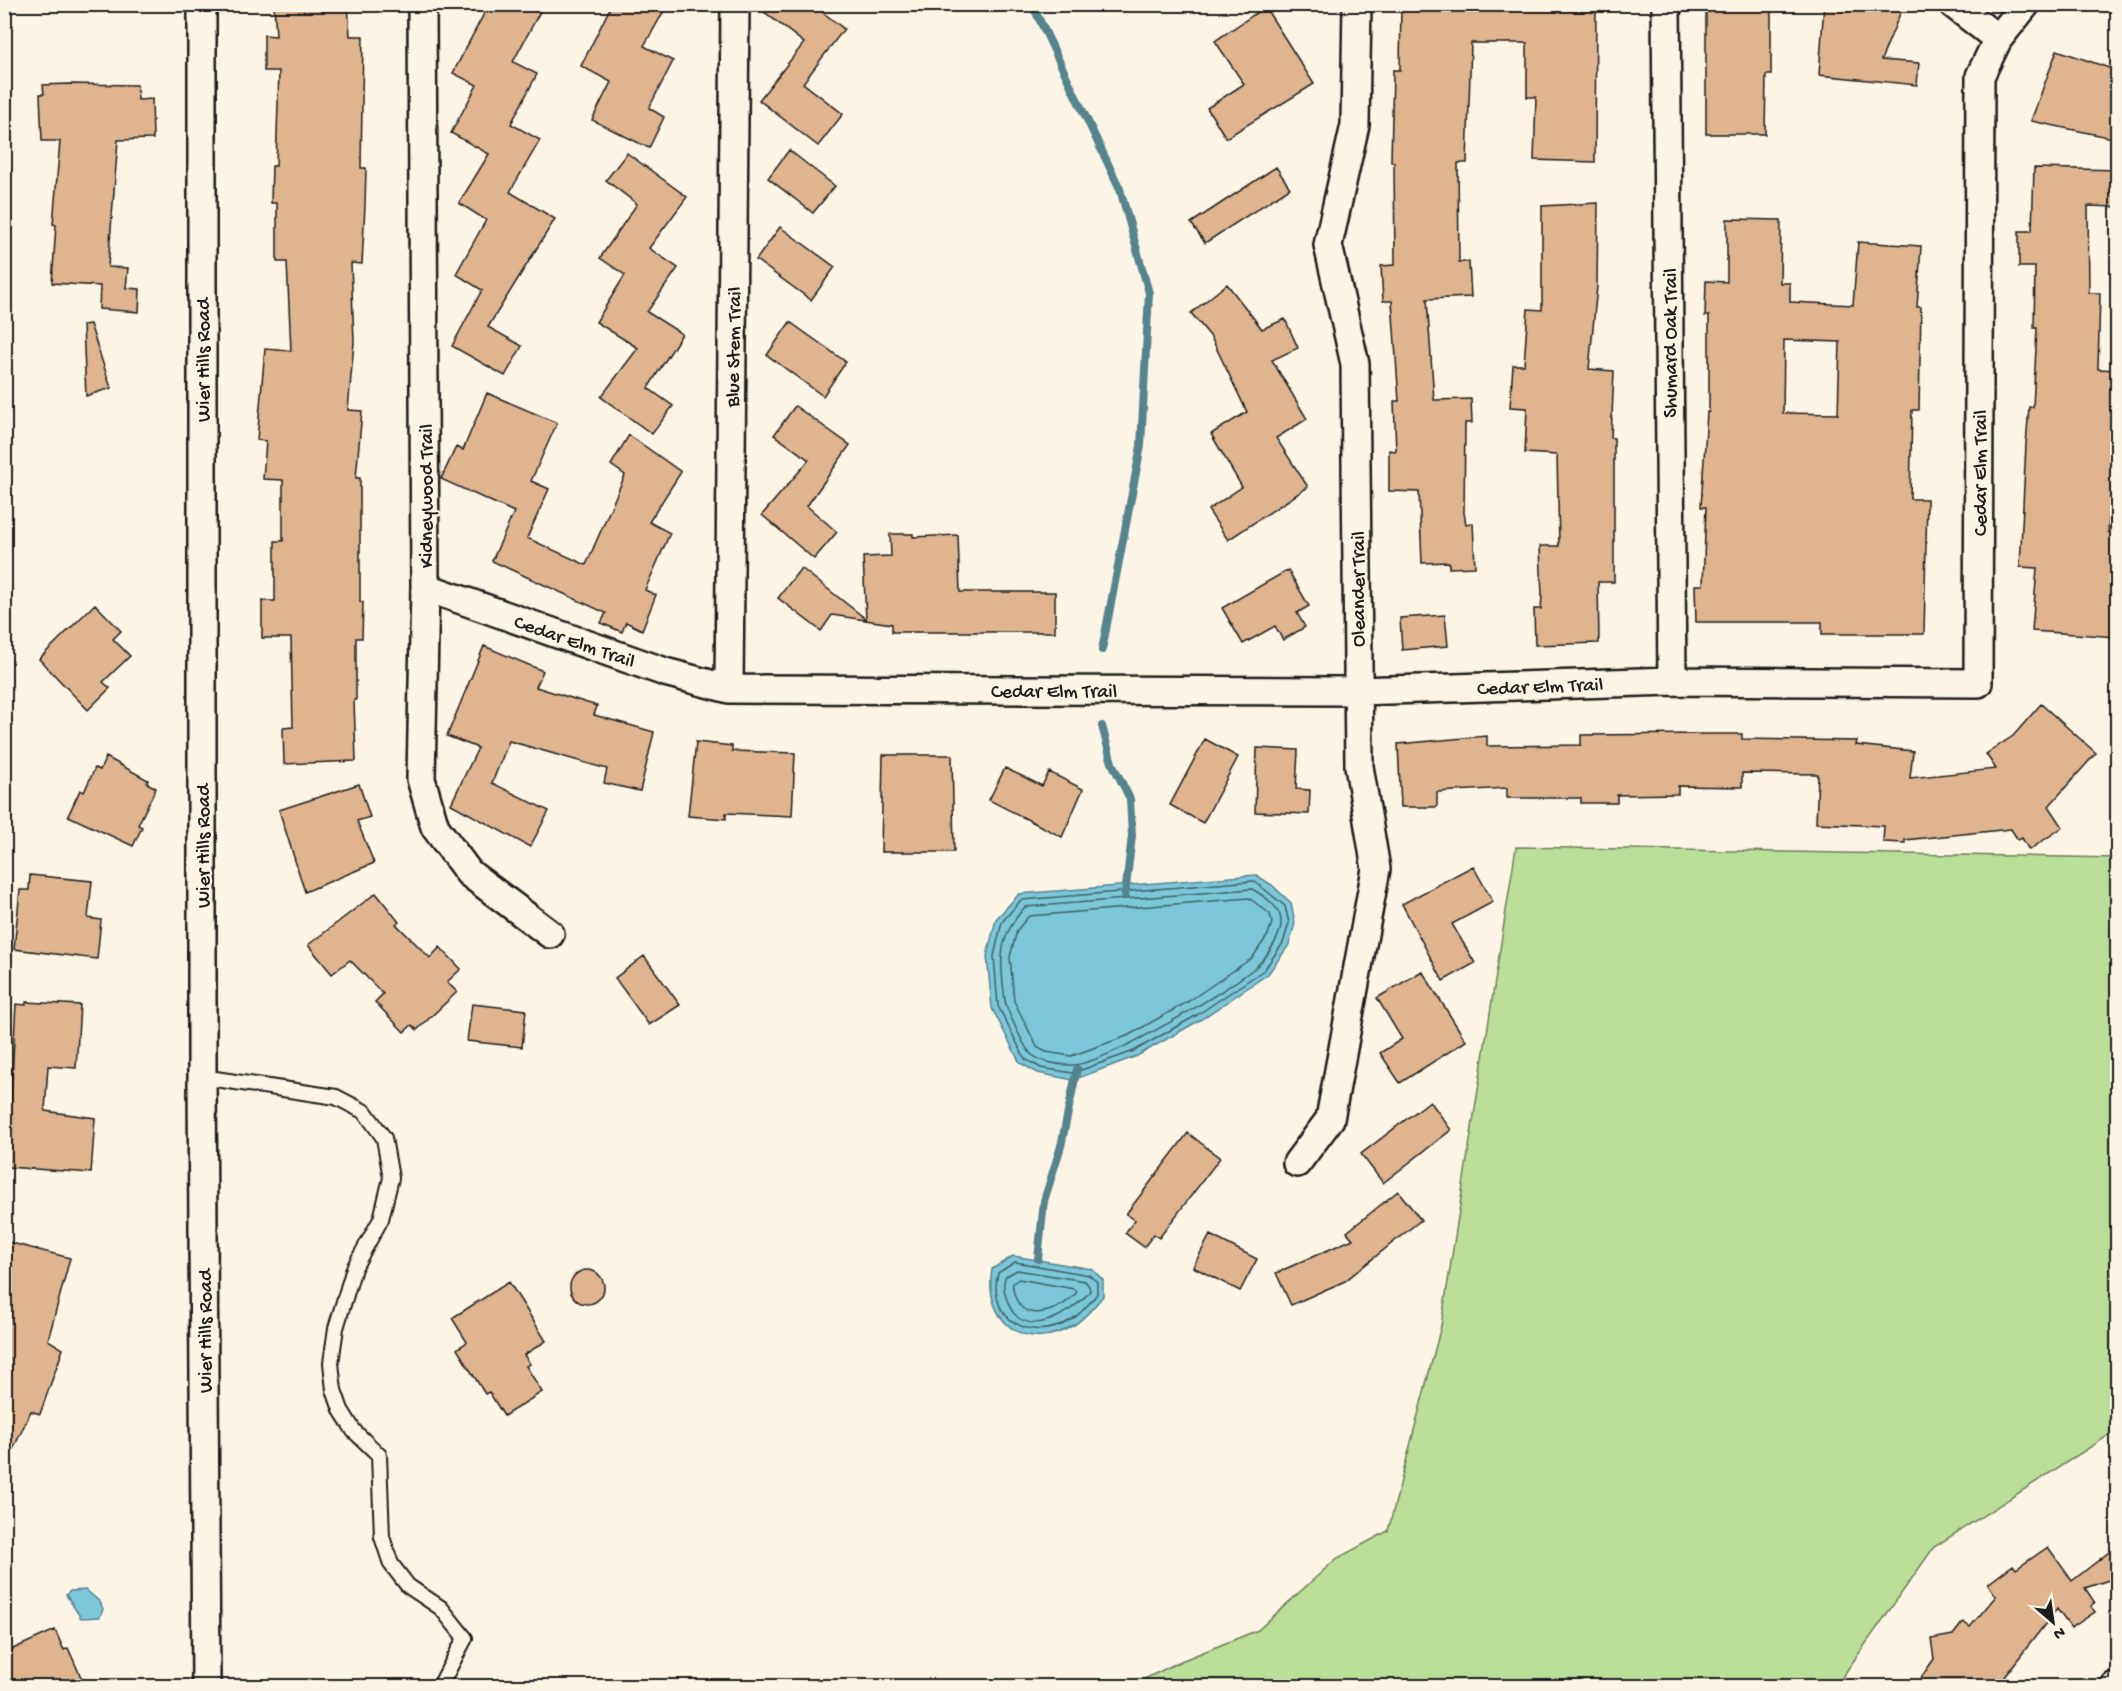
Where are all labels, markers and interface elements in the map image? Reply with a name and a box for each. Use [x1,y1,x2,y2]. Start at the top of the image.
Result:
street label: Shumard Oak Trail [1661,268,1684,418]
street label: Blue Stem Trail [723,287,748,408]
street label: Wier Hills Road [194,296,217,422]
street label: Cedar Elm Trail [1971,410,1994,536]
street label: Kidneywood Trail [417,424,440,568]
street label: Oleander Trail [1349,531,1372,647]
street label: Cedar Elm Trail [510,612,637,675]
street label: Cedar Elm Trail [1477,675,1604,702]
street label: Cedar Elm Trail [991,682,1117,705]
street label: Wier Hills Road [194,782,217,908]
street label: Wier Hills Road [196,1267,219,1393]
north arrow [2023,1592,2083,1652]
text: N [2049,1621,2068,1643]

